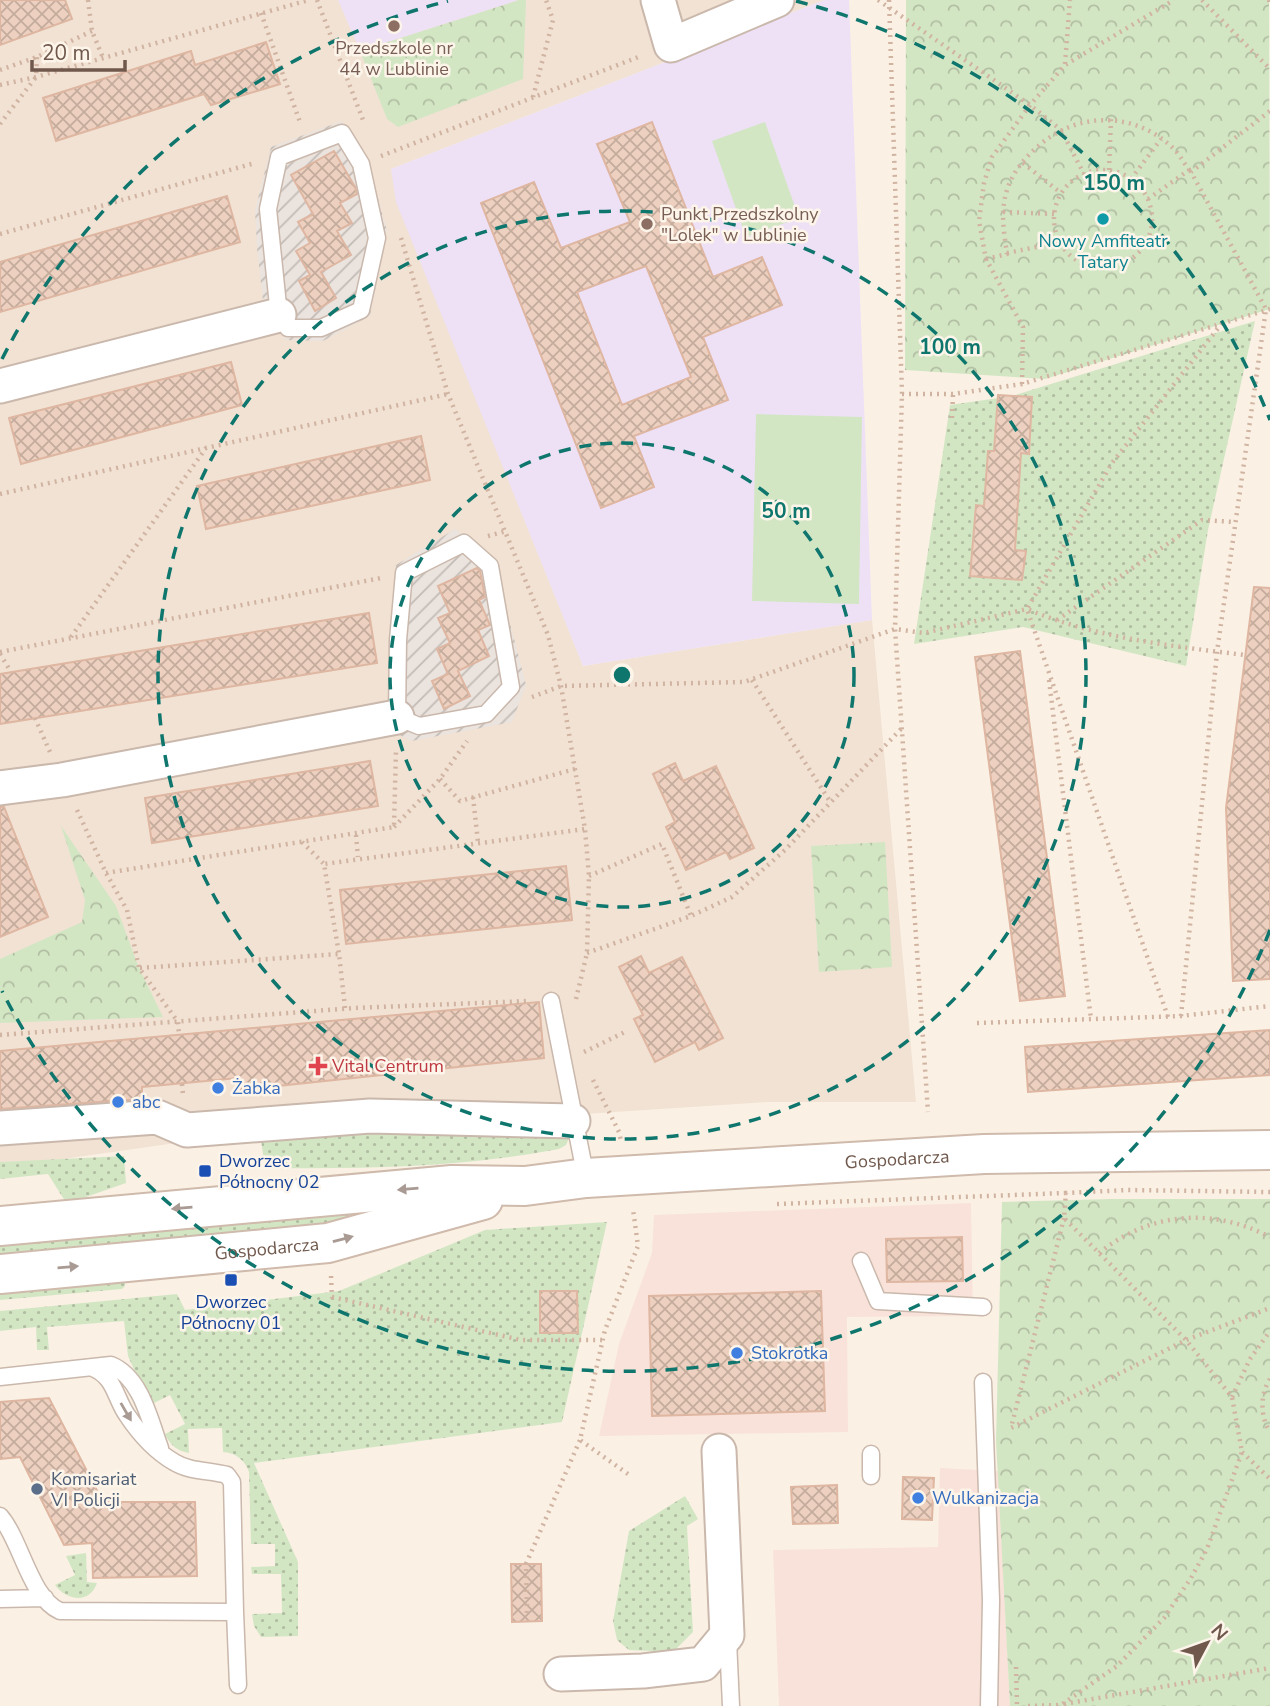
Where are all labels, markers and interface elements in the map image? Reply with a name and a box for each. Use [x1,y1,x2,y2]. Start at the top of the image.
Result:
marker: Przedszkole nr 44 w Lublinie [386,18,402,34]
scale bar [32,28,124,72]
place label: Przedszkole nr 44 w Lublinie [335,36,453,81]
text: 20 m [42,39,91,67]
text: 150 m [1083,169,1145,197]
place label: Punkt Przedszkolny "Lolek" w Lublinie [661,202,819,247]
marker: Nowy Amfiteatr Tatary [1095,211,1111,227]
marker: Punkt Przedszkolny "Lolek" w Lublinie [639,216,655,232]
place label: Nowy Amfiteatr Tatary [1038,229,1168,274]
text: 100 m [919,333,981,361]
text: 50 m [761,497,811,525]
centre of rings [610,663,634,687]
place label: Vital Centrum [331,1054,444,1078]
marker: Vital Centrum [310,1058,326,1074]
place label: Żabka [232,1076,281,1100]
marker: Żabka [210,1080,226,1096]
place label: abc [132,1090,160,1114]
marker: abc [110,1094,126,1110]
street label: Gospodarcza [844,1144,950,1174]
place label: Dworzec Północny 02 [219,1149,320,1194]
marker: Dworzec Północny 02 [197,1163,213,1179]
one-way arrow [397,1184,419,1195]
one-way arrow [170,1203,192,1214]
street label: Gospodarcza [214,1232,320,1266]
one-way arrow [333,1233,354,1243]
one-way arrow [57,1262,79,1273]
marker: Dworzec Północny 01 [223,1272,239,1288]
place label: Dworzec Północny 01 [181,1290,281,1335]
place label: Stokrotka [751,1341,828,1365]
marker: Stokrotka [729,1345,745,1361]
one-way arrow [120,1402,132,1421]
place label: Komisariat VI Policji [50,1467,137,1512]
marker: Komisariat VI Policji [29,1481,45,1497]
place label: Wulkanizacja [932,1486,1039,1510]
marker: Wulkanizacja [910,1490,926,1506]
north arrow [1172,1608,1242,1678]
text: N [1205,1619,1234,1646]

